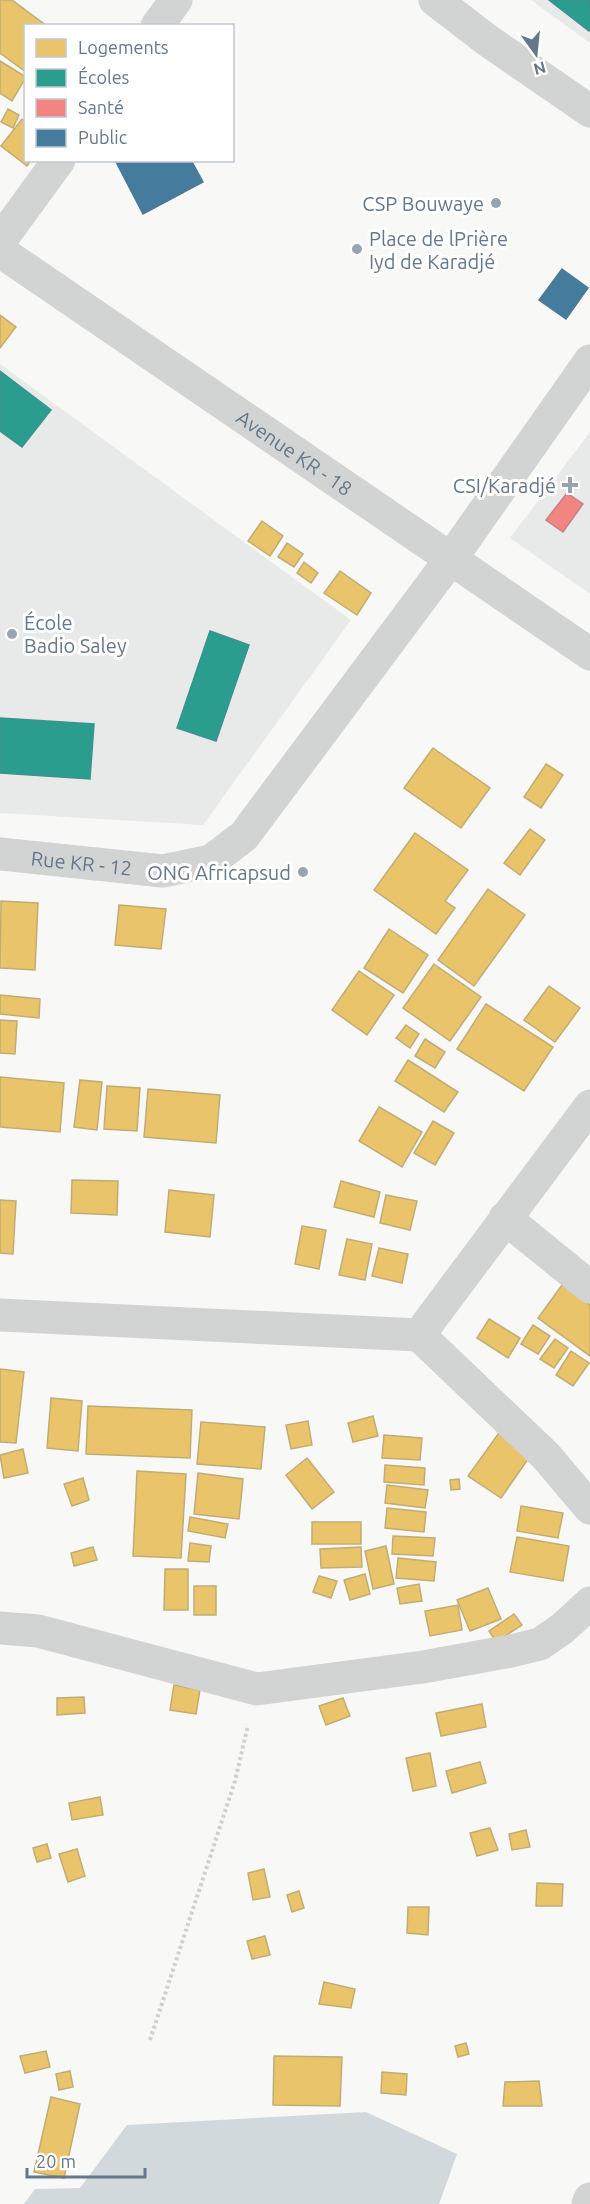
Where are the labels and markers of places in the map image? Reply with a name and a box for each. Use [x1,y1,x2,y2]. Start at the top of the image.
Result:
place label: CSP Bouwaye [362,192,484,215]
marker: CSP Bouwaye [489,196,503,210]
place label: Place de lPrière Iyd de Karadjé [369,227,508,273]
marker: Place de lPrière Iyd de Karadjé [350,242,364,256]
place label: CSI/Karadjé [453,474,556,497]
marker: CSI/Karadjé [561,476,579,494]
place label: École Badio Saley [24,611,127,657]
marker: École Badio Saley [5,627,19,641]
place label: ONG Africapsud [147,861,291,884]
marker: ONG Africapsud [296,865,310,879]

